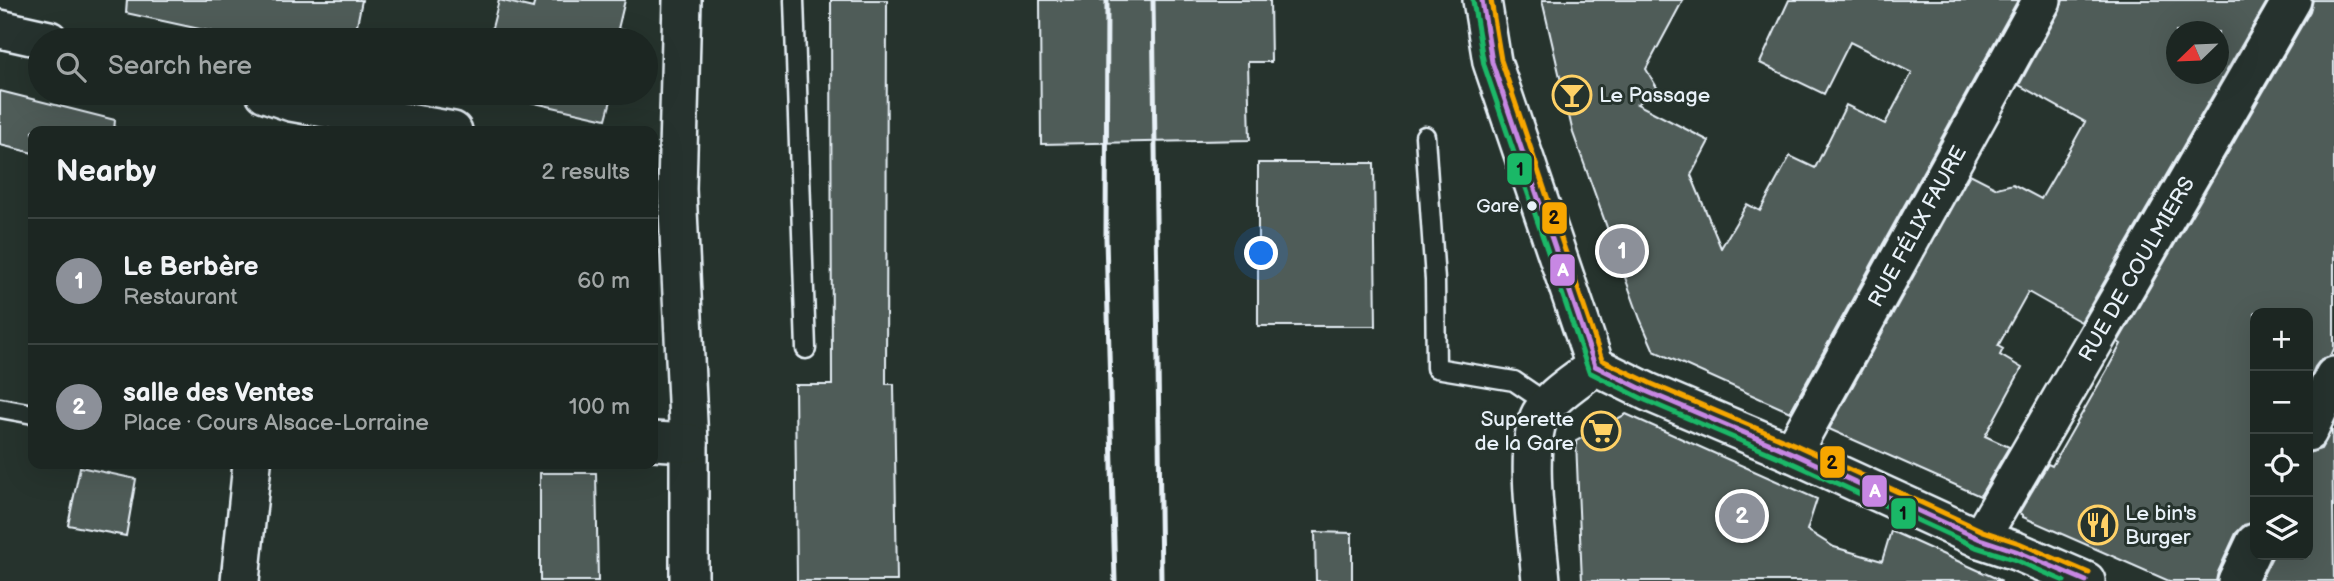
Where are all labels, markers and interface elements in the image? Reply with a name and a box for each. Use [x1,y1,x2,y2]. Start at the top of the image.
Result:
north arrow [2166,21,2229,84]
search box [28,28,658,105]
icon: search [52,48,90,86]
text: Search here [108,51,252,82]
bar icon: Le Passage [1551,74,1593,116]
place label: Le Passage [1599,83,1710,108]
street label: RUE FÉLIX FAURE [1863,141,1972,311]
line badge: 1 [1506,152,1533,186]
text: Nearby [56,154,156,190]
text: 2 results [541,158,630,186]
text: 1 [1516,159,1524,182]
street label: RUE DE COULMIERS [2073,172,2200,366]
place label: Gare [1476,195,1519,218]
marker: Gare [1525,199,1539,213]
line badge: 2 [1541,201,1568,235]
text: 2 [1548,207,1560,230]
pin: 1 [1599,225,1645,277]
your location [1244,236,1278,270]
text: Le Berbère [123,252,258,283]
line badge: A [1549,253,1576,287]
text: A [1556,260,1569,283]
text: 1 [74,267,84,295]
text: 60 m [577,267,630,295]
text: Restaurant [123,283,237,311]
map controls [2250,308,2313,560]
button: + [2250,308,2313,371]
button: − [2250,371,2313,434]
text: salle des Ventes [123,378,314,409]
text: 2 [72,393,86,421]
text: 100 m [569,393,630,421]
place label: Superette de la Gare [1475,407,1574,456]
text: Place · Cours Alsace-Lorraine [123,409,429,437]
supermarket icon: Superette de la Gare [1580,410,1622,452]
button: locate [2250,434,2313,497]
line badge: 2 [1819,445,1846,479]
text: 2 [1826,452,1838,475]
line badge: A [1861,474,1888,508]
text: A [1868,481,1881,504]
pin: 2 [1719,490,1765,542]
line badge: 1 [1890,497,1917,530]
button: layers [2250,497,2313,560]
place label: Le bin's Burger [2125,501,2196,550]
text: 1 [1899,503,1907,526]
restaurant icon: Le bin's Burger [2077,504,2119,546]

